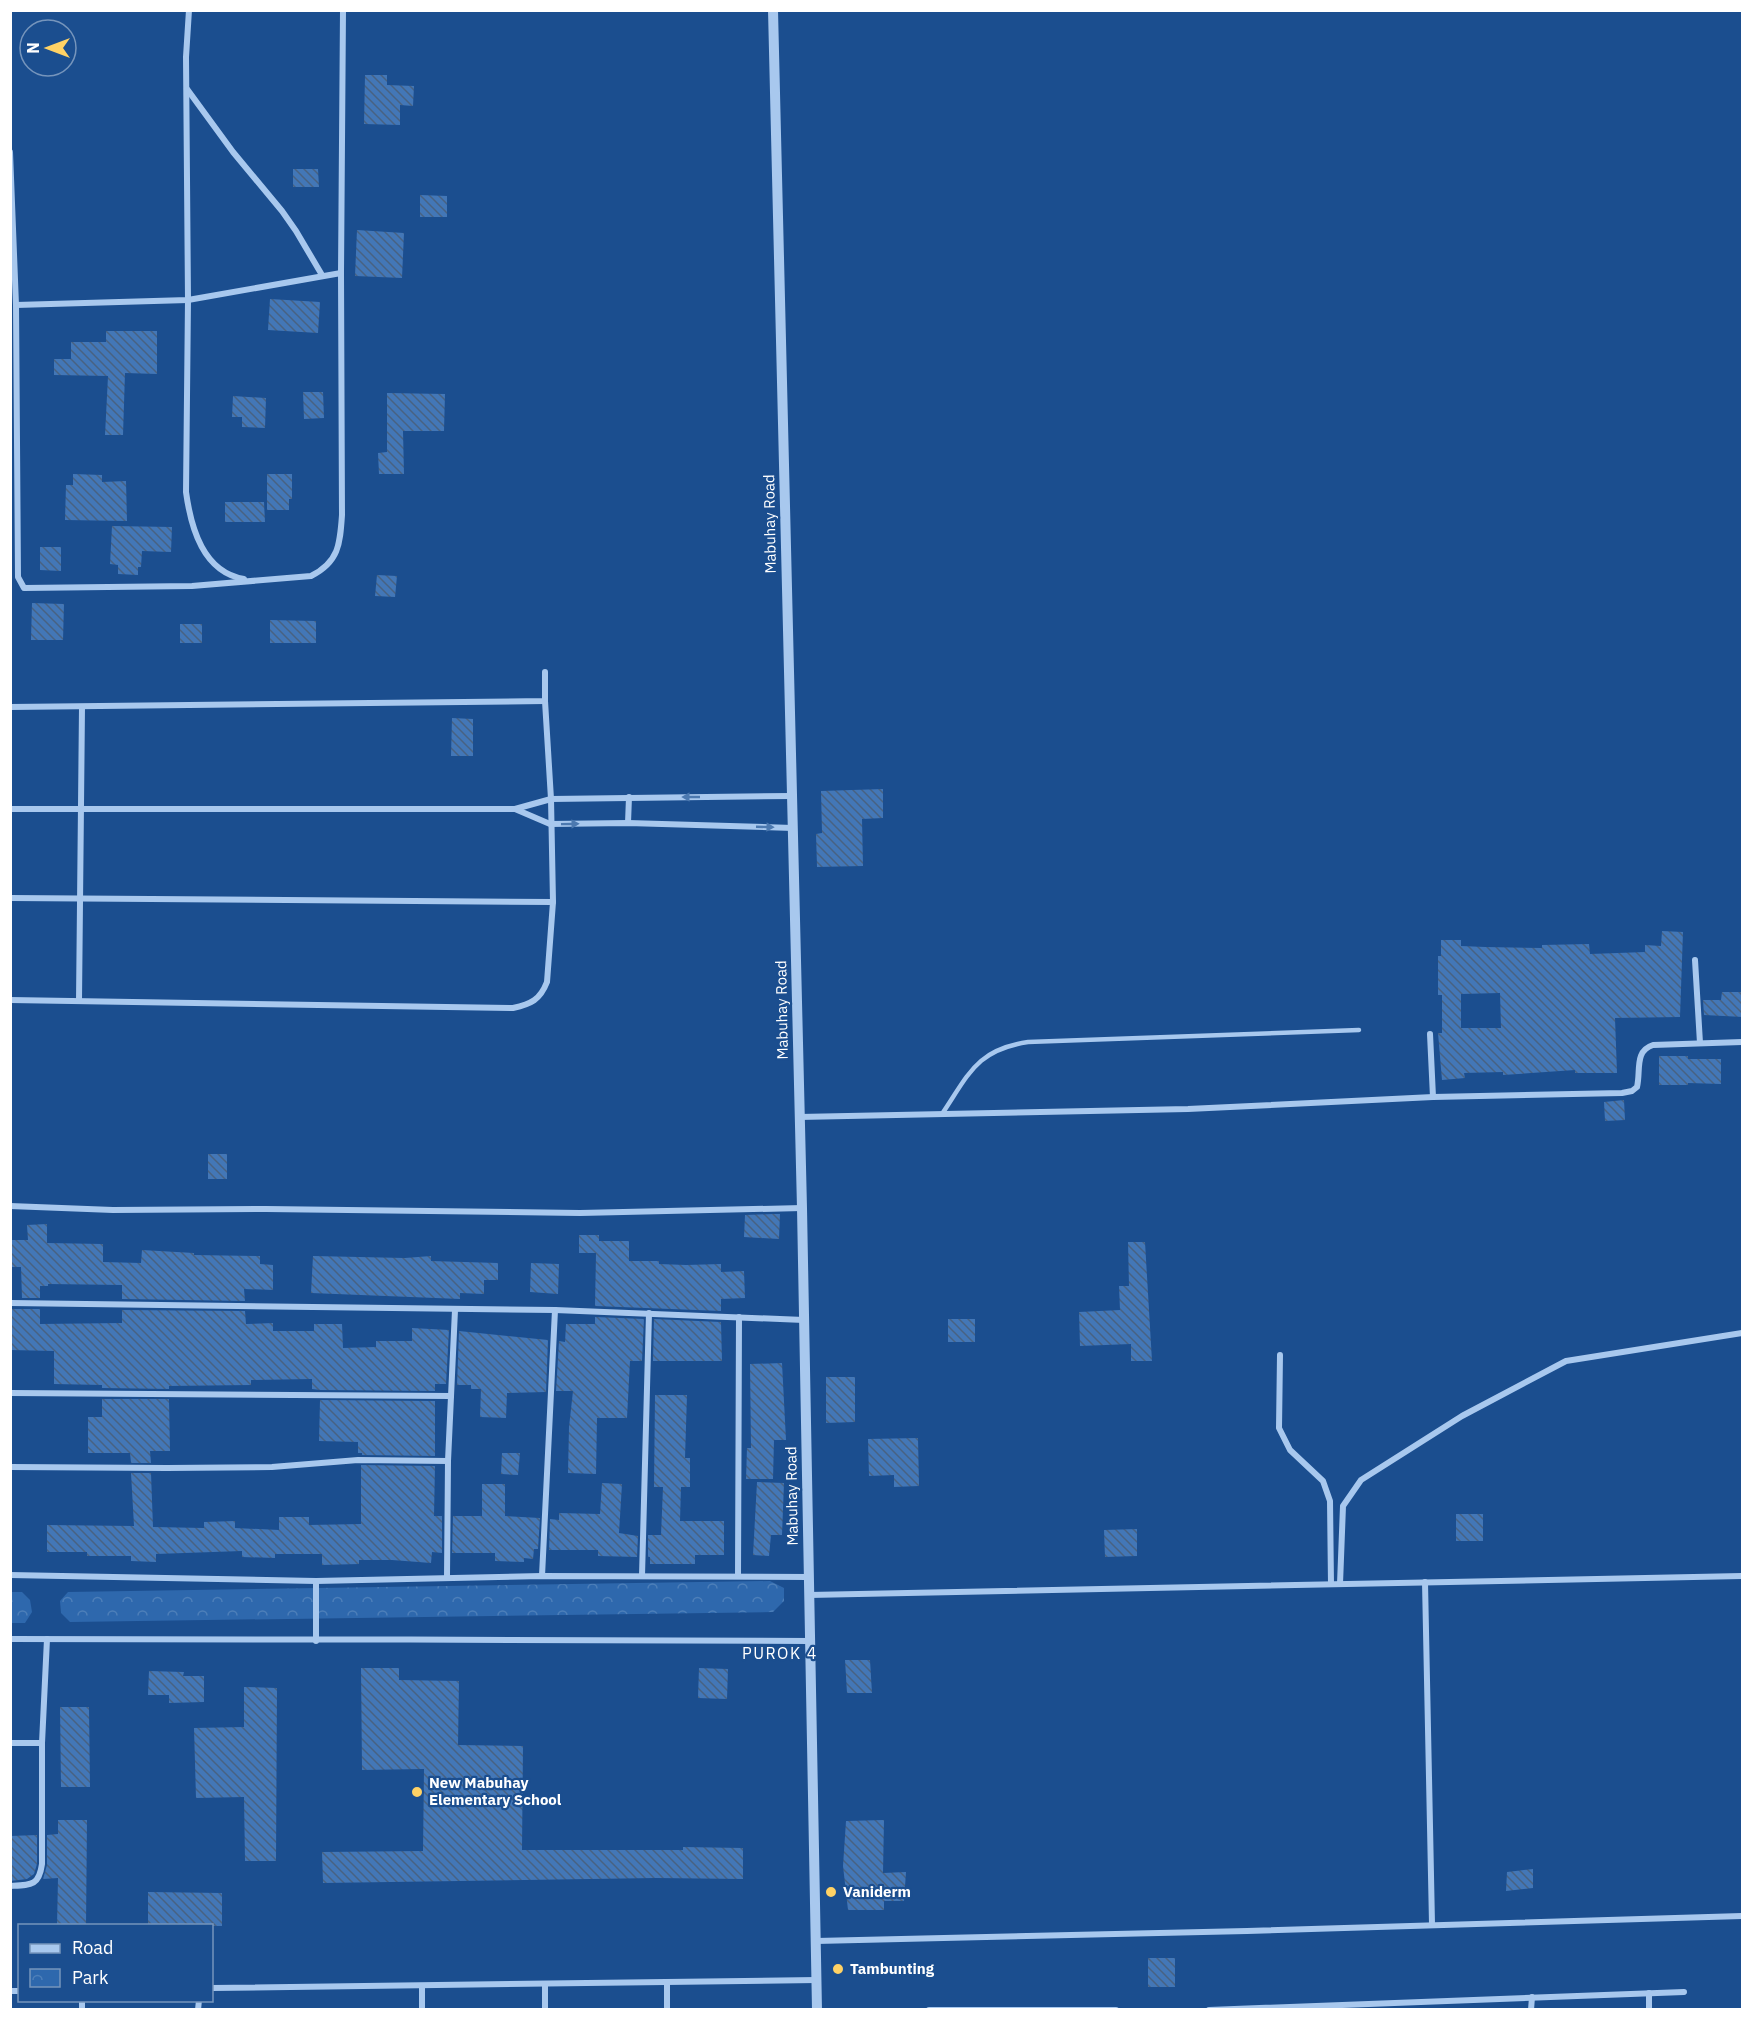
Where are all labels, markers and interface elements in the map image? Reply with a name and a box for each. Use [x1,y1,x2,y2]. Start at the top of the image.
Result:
north arrow [18,18,78,78]
text: N [23,42,43,54]
street label: Mabuhay Road [759,474,780,574]
one-way arrow [681,792,700,802]
one-way arrow [560,819,579,829]
one-way arrow [755,822,774,832]
street label: Mabuhay Road [771,960,792,1060]
street label: Mabuhay Road [781,1446,802,1546]
district label: PUROK 4 [742,1643,818,1663]
place label: New Mabuhay Elementary School [429,1773,562,1809]
marker: New Mabuhay Elementary School [410,1785,424,1799]
place label: Vaniderm [843,1882,911,1901]
marker: Vaniderm [824,1885,838,1899]
legend [18,1924,213,2002]
text: Road [72,1936,113,1959]
place label: Tambunting [850,1959,935,1978]
marker: Tambunting [831,1962,845,1976]
text: Park [72,1966,109,1989]

